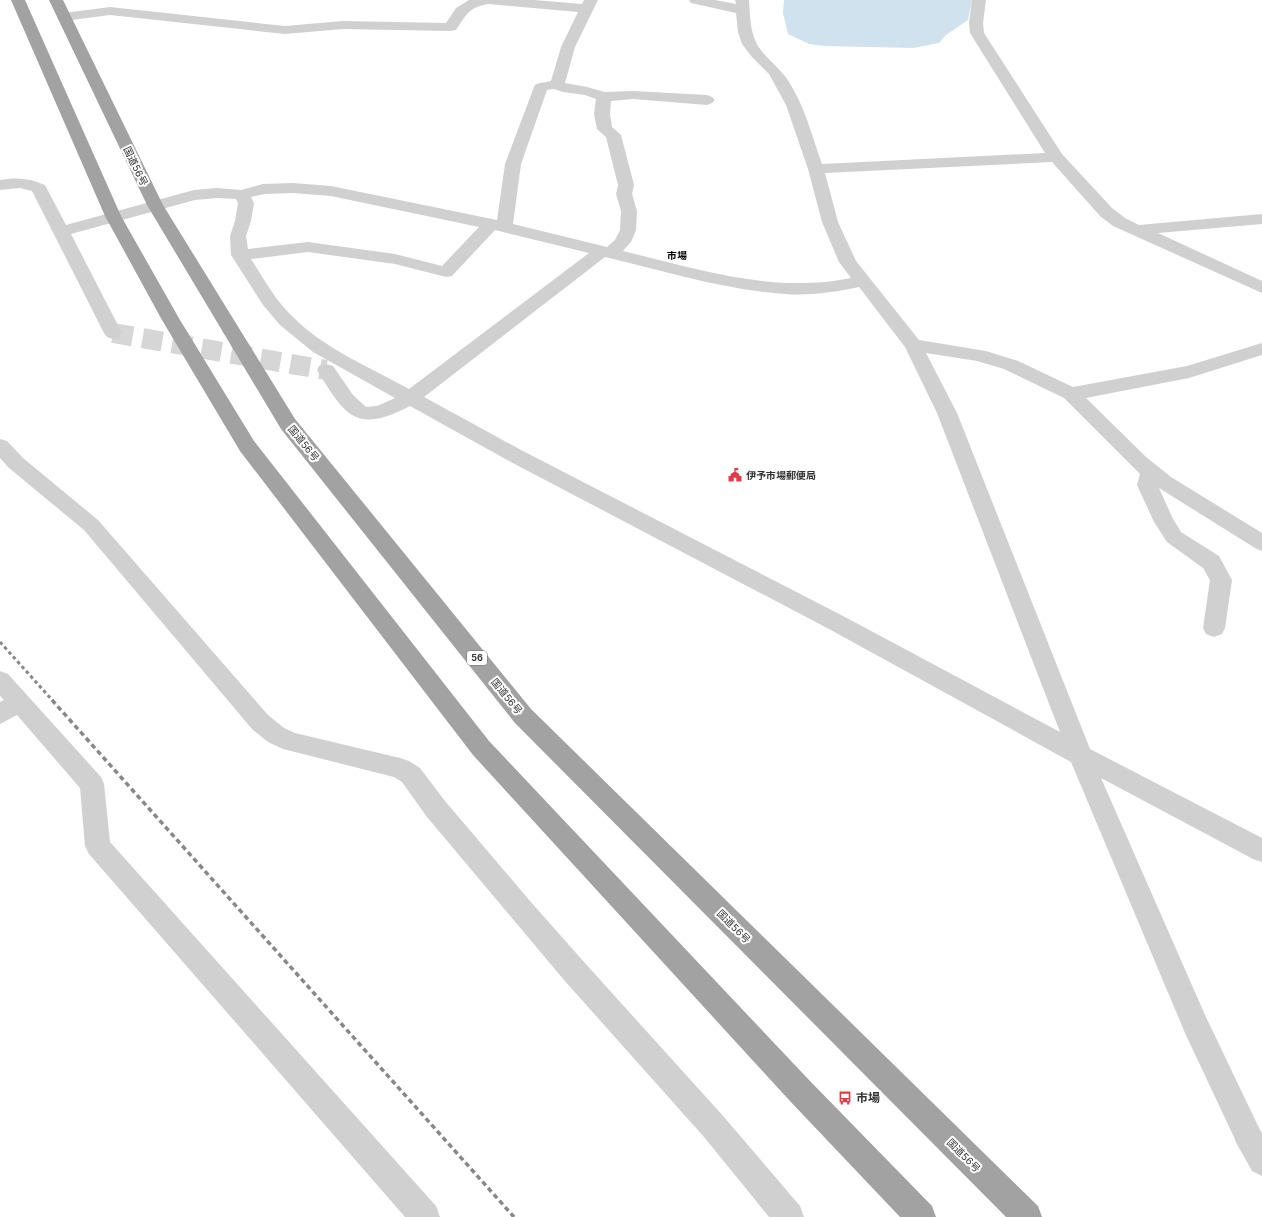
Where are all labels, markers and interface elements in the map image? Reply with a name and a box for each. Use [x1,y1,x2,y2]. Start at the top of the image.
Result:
street label: 国道56号 [121,144,151,188]
district label: 市場 [667,249,687,261]
street label: 国道56号 [286,423,322,463]
public building icon: 伊予市場郵便局 [727,467,743,483]
place label: 伊予市場郵便局 [746,469,816,481]
road number: 56 [467,651,487,665]
street label: 国道56号 [489,676,525,716]
street label: 国道56号 [715,907,753,945]
bus stop icon: 市場 [837,1090,853,1106]
place label: 市場 [856,1090,880,1105]
street label: 国道56号 [945,1136,983,1174]

